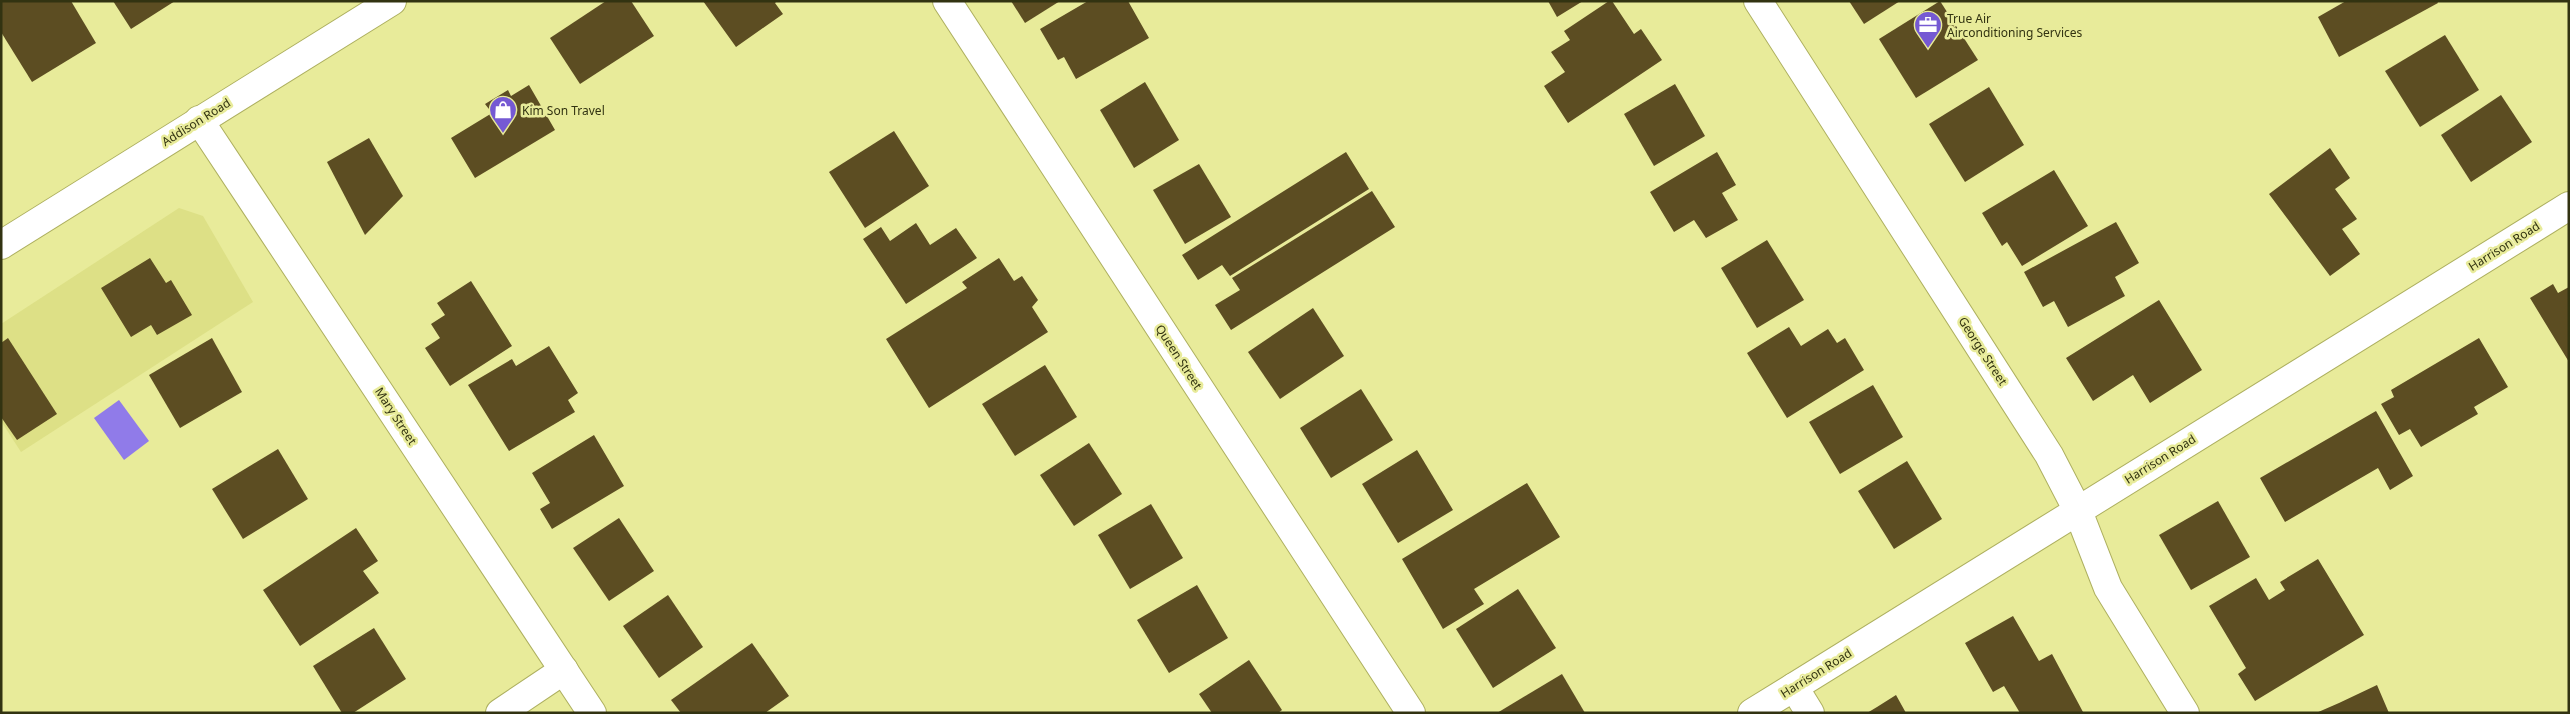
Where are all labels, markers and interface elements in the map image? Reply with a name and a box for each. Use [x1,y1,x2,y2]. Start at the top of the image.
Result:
office icon: True Air Airconditioning Services [1913,10,1943,49]
place label: True Air Airconditioning Services [1947,10,2083,41]
street label: Addison Road [158,94,234,150]
shop icon: Kim Son Travel [488,95,518,134]
place label: Kim Son Travel [522,102,605,119]
street label: Harrison Road [2465,217,2543,275]
street label: George Street [1955,314,2012,389]
street label: Queen Street [1152,321,1207,393]
street label: Mary Street [371,384,421,449]
street label: Harrison Road [2121,430,2199,488]
street label: Harrison Road [1777,644,1855,702]

